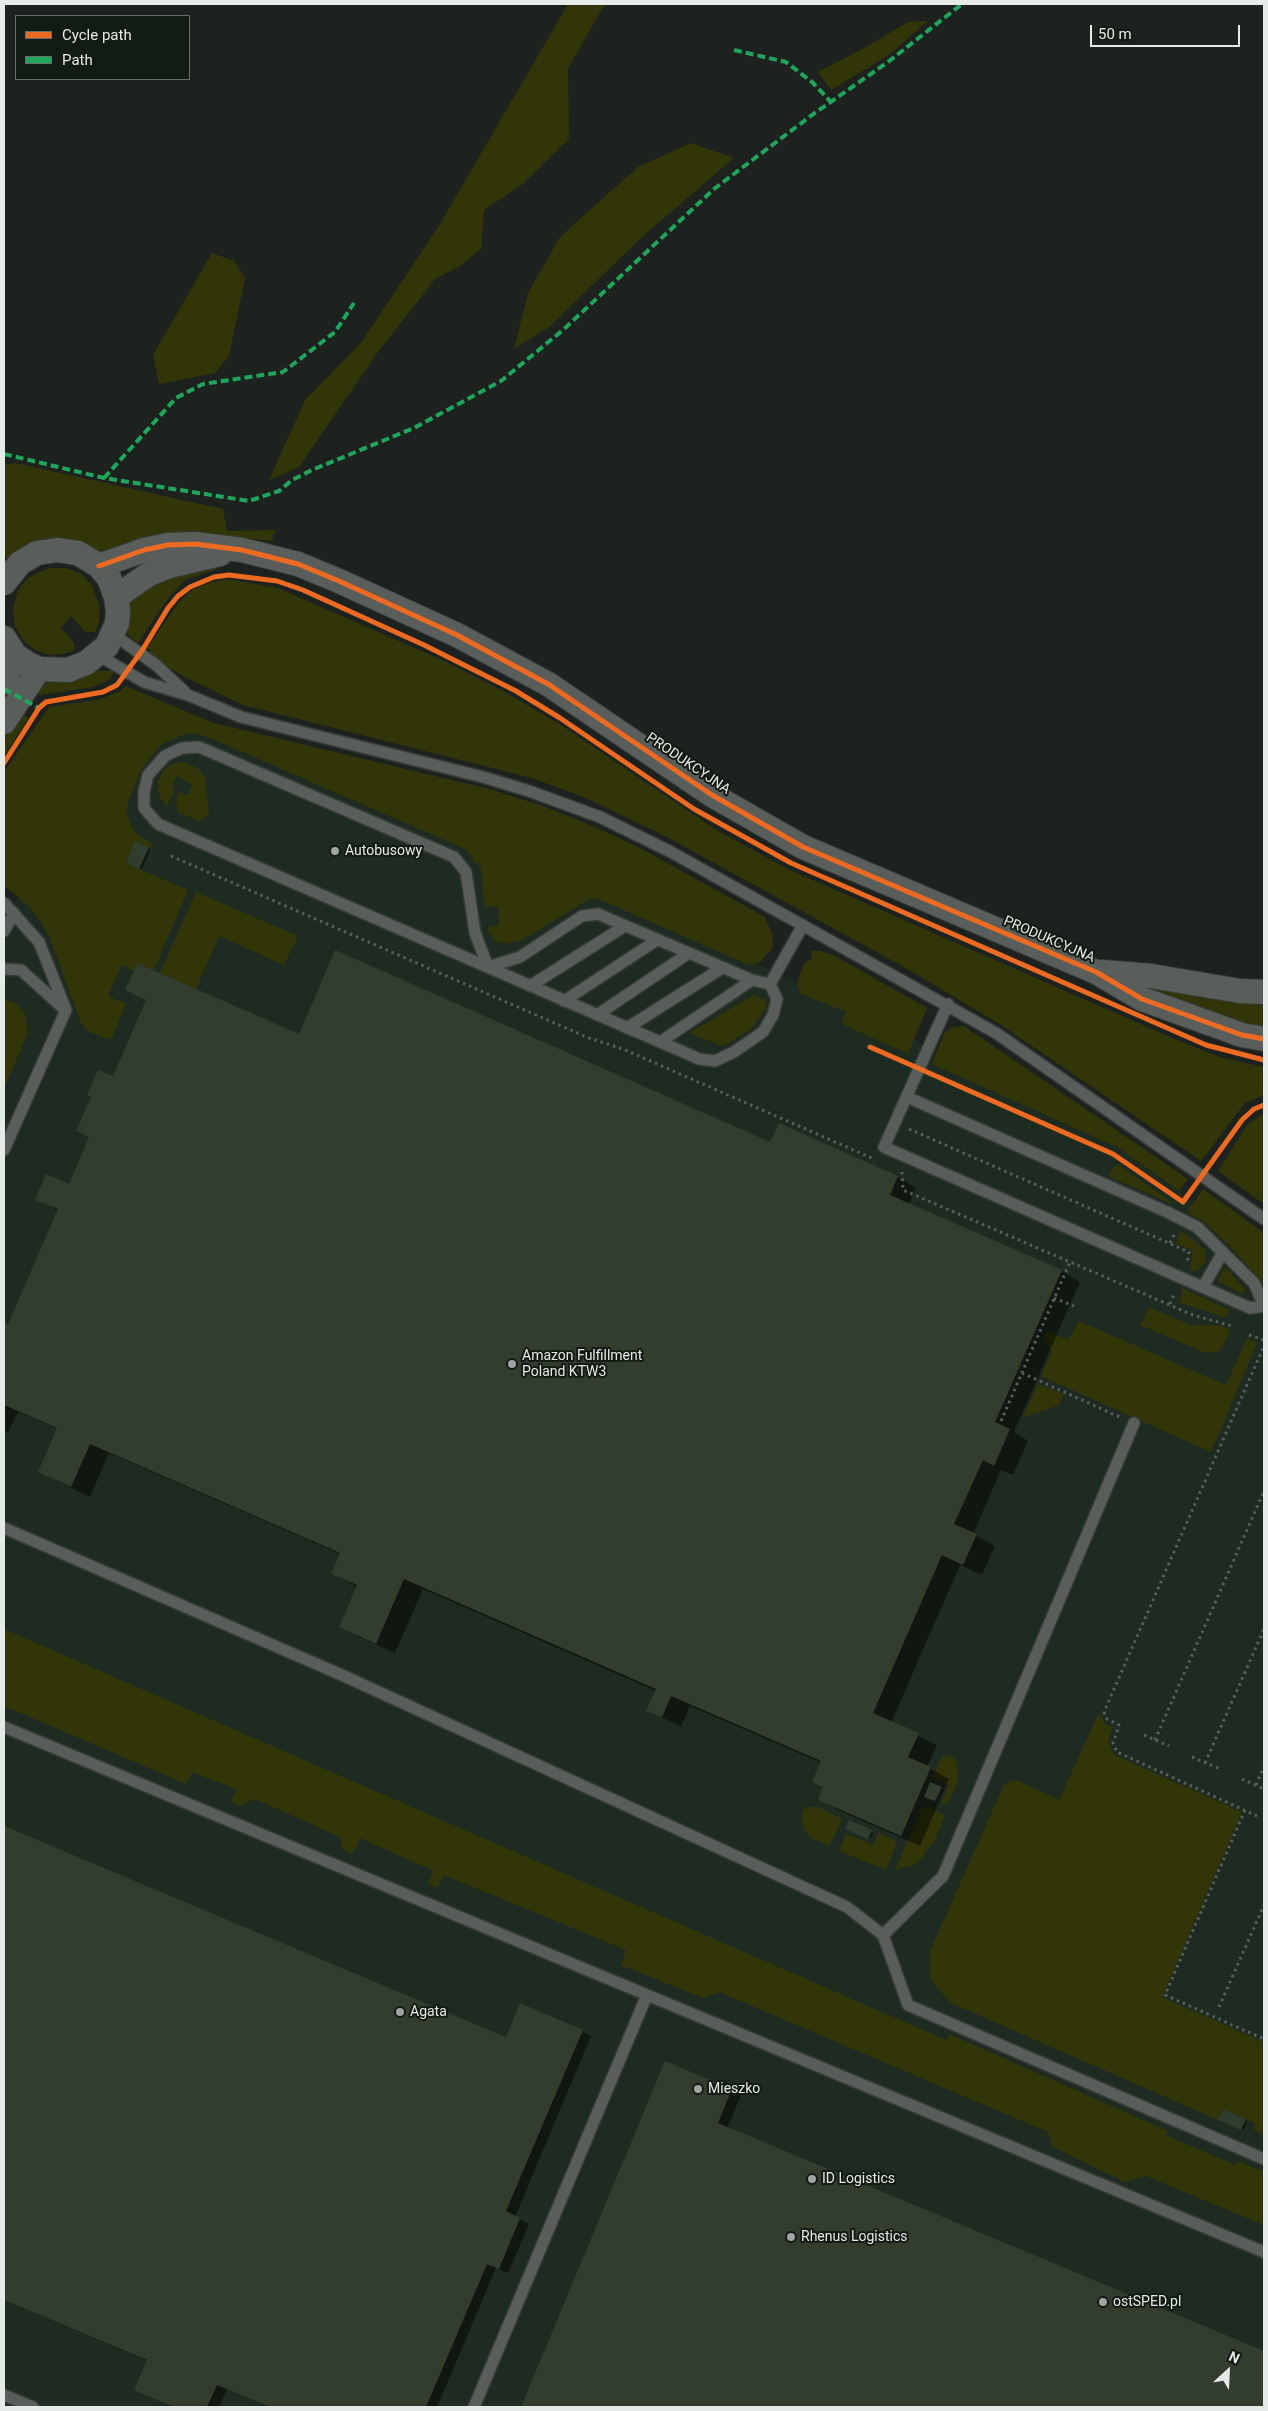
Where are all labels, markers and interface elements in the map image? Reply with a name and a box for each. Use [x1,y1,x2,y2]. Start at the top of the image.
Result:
legend [15,15,190,80]
scale bar [1093,15,1243,47]
text: 50 m [1098,25,1132,43]
text: Cycle path [62,26,132,44]
text: Path [62,51,93,69]
street label: PRODUKCYJNA [643,730,733,798]
place label: Autobusowy [345,843,422,859]
marker: Autobusowy [329,845,341,857]
street label: PRODUKCYJNA [1001,913,1097,967]
place label: Amazon Fulfillment Poland KTW3 [522,1348,642,1380]
marker: Amazon Fulfillment Poland KTW3 [506,1358,518,1370]
place label: Agata [410,2004,447,2020]
marker: Agata [394,2006,406,2018]
place label: Mieszko [708,2081,760,2097]
marker: Mieszko [692,2083,704,2095]
place label: ID Logistics [822,2171,895,2187]
marker: ID Logistics [806,2173,818,2185]
place label: Rhenus Logistics [801,2229,907,2245]
marker: Rhenus Logistics [785,2231,797,2243]
place label: ostSPED.pl [1113,2294,1181,2310]
marker: ostSPED.pl [1097,2296,1109,2308]
north arrow [1203,2346,1253,2396]
text: N [1226,2348,1242,2367]

